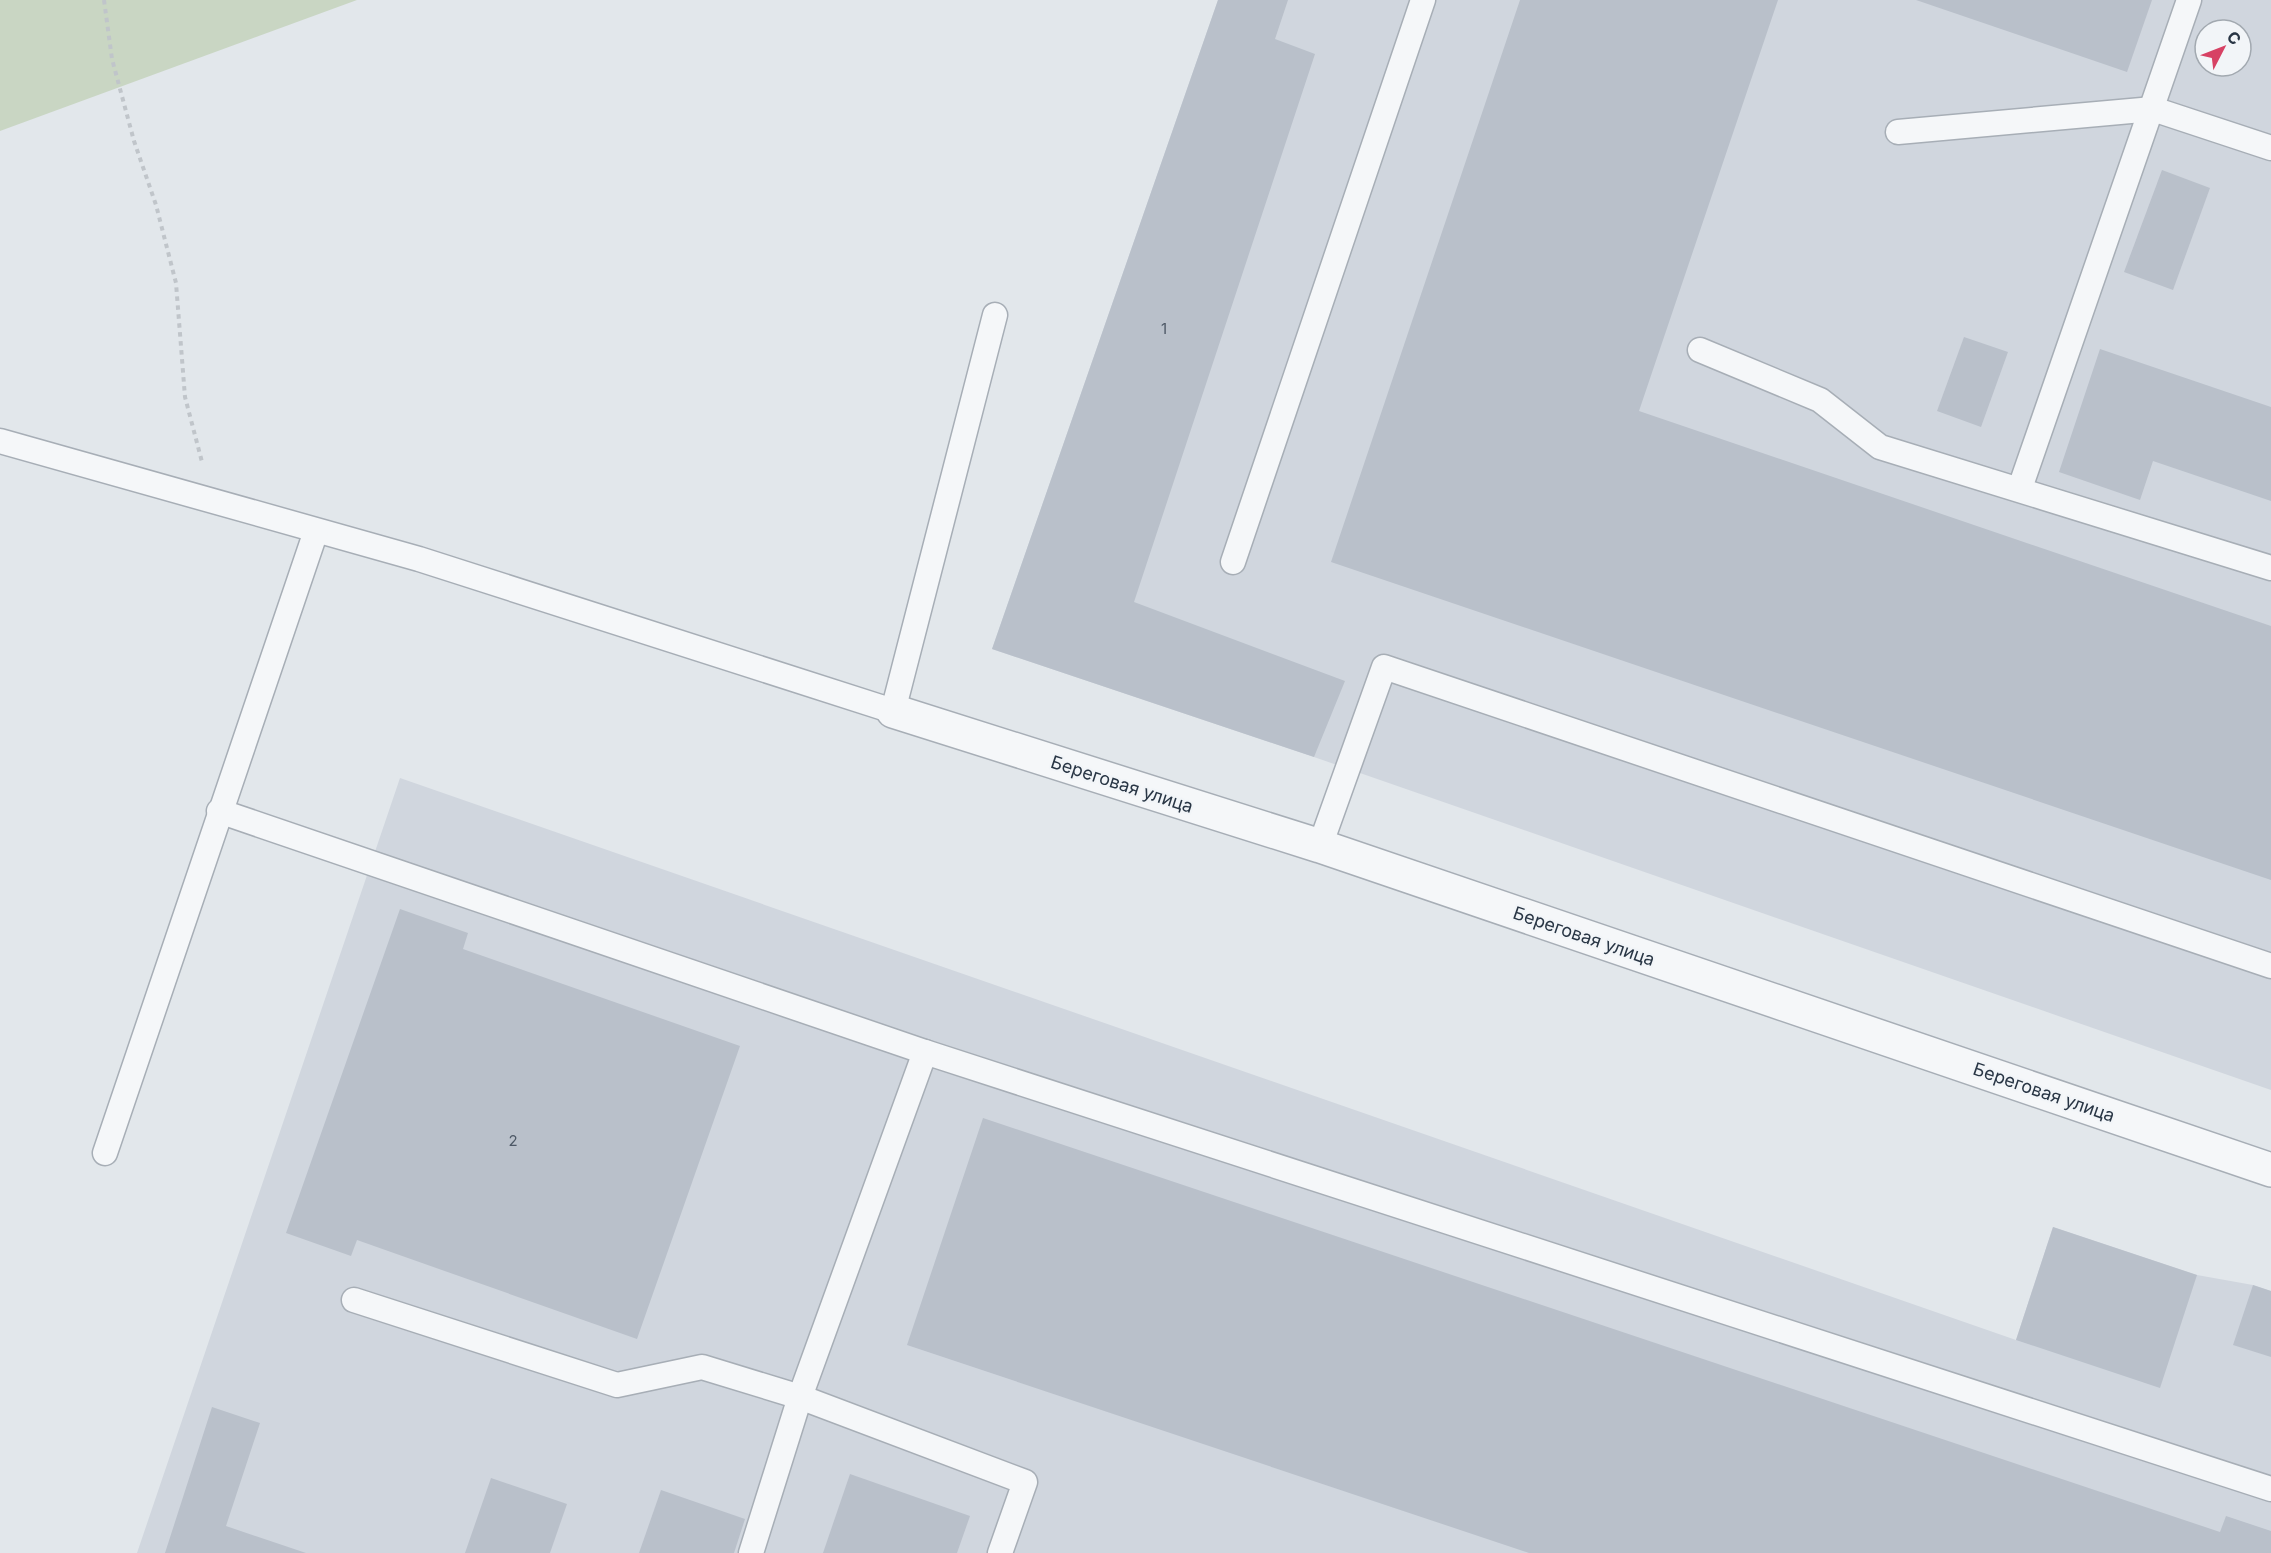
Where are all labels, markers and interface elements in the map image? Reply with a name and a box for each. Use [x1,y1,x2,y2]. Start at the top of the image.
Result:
north arrow [2193,18,2253,78]
text: С [2223,27,2246,49]
house number: 1 [1161,319,1167,338]
street label: Береговая улица [1048,751,1196,817]
street label: Береговая улица [1510,902,1658,970]
street label: Береговая улица [1970,1058,2118,1126]
house number: 2 [508,1131,518,1150]

